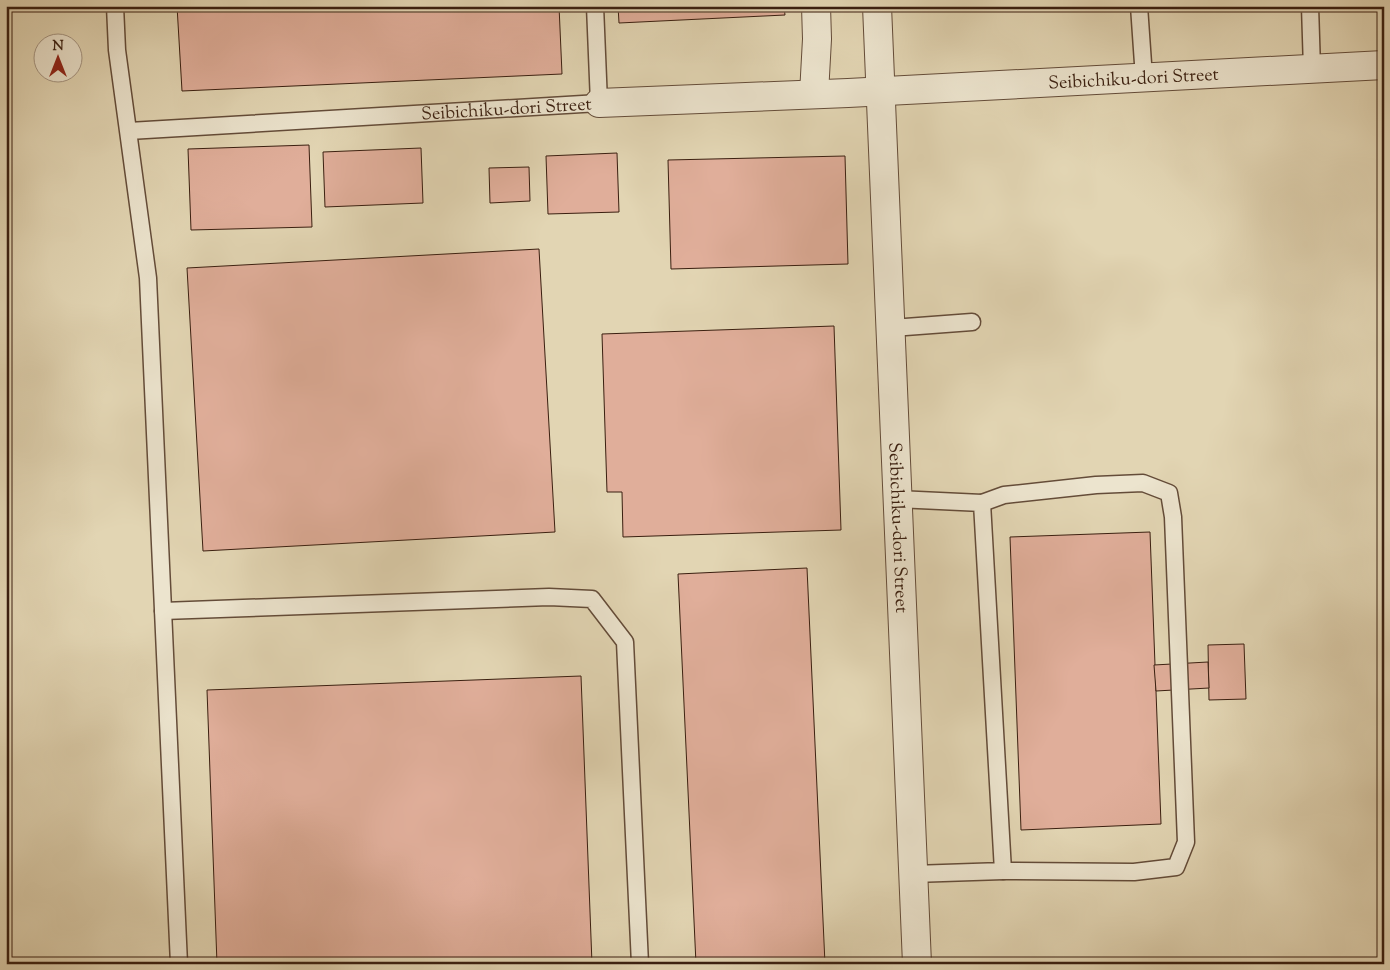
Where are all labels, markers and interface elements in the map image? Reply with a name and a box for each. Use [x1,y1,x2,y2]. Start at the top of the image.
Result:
north arrow [32,32,82,82]
text: N [52,37,64,57]
street label: Seibichiku-dori Street [1048,63,1219,98]
street label: Seibichiku-dori Street [420,92,592,129]
street label: Seibichiku-dori Street [880,442,913,613]

